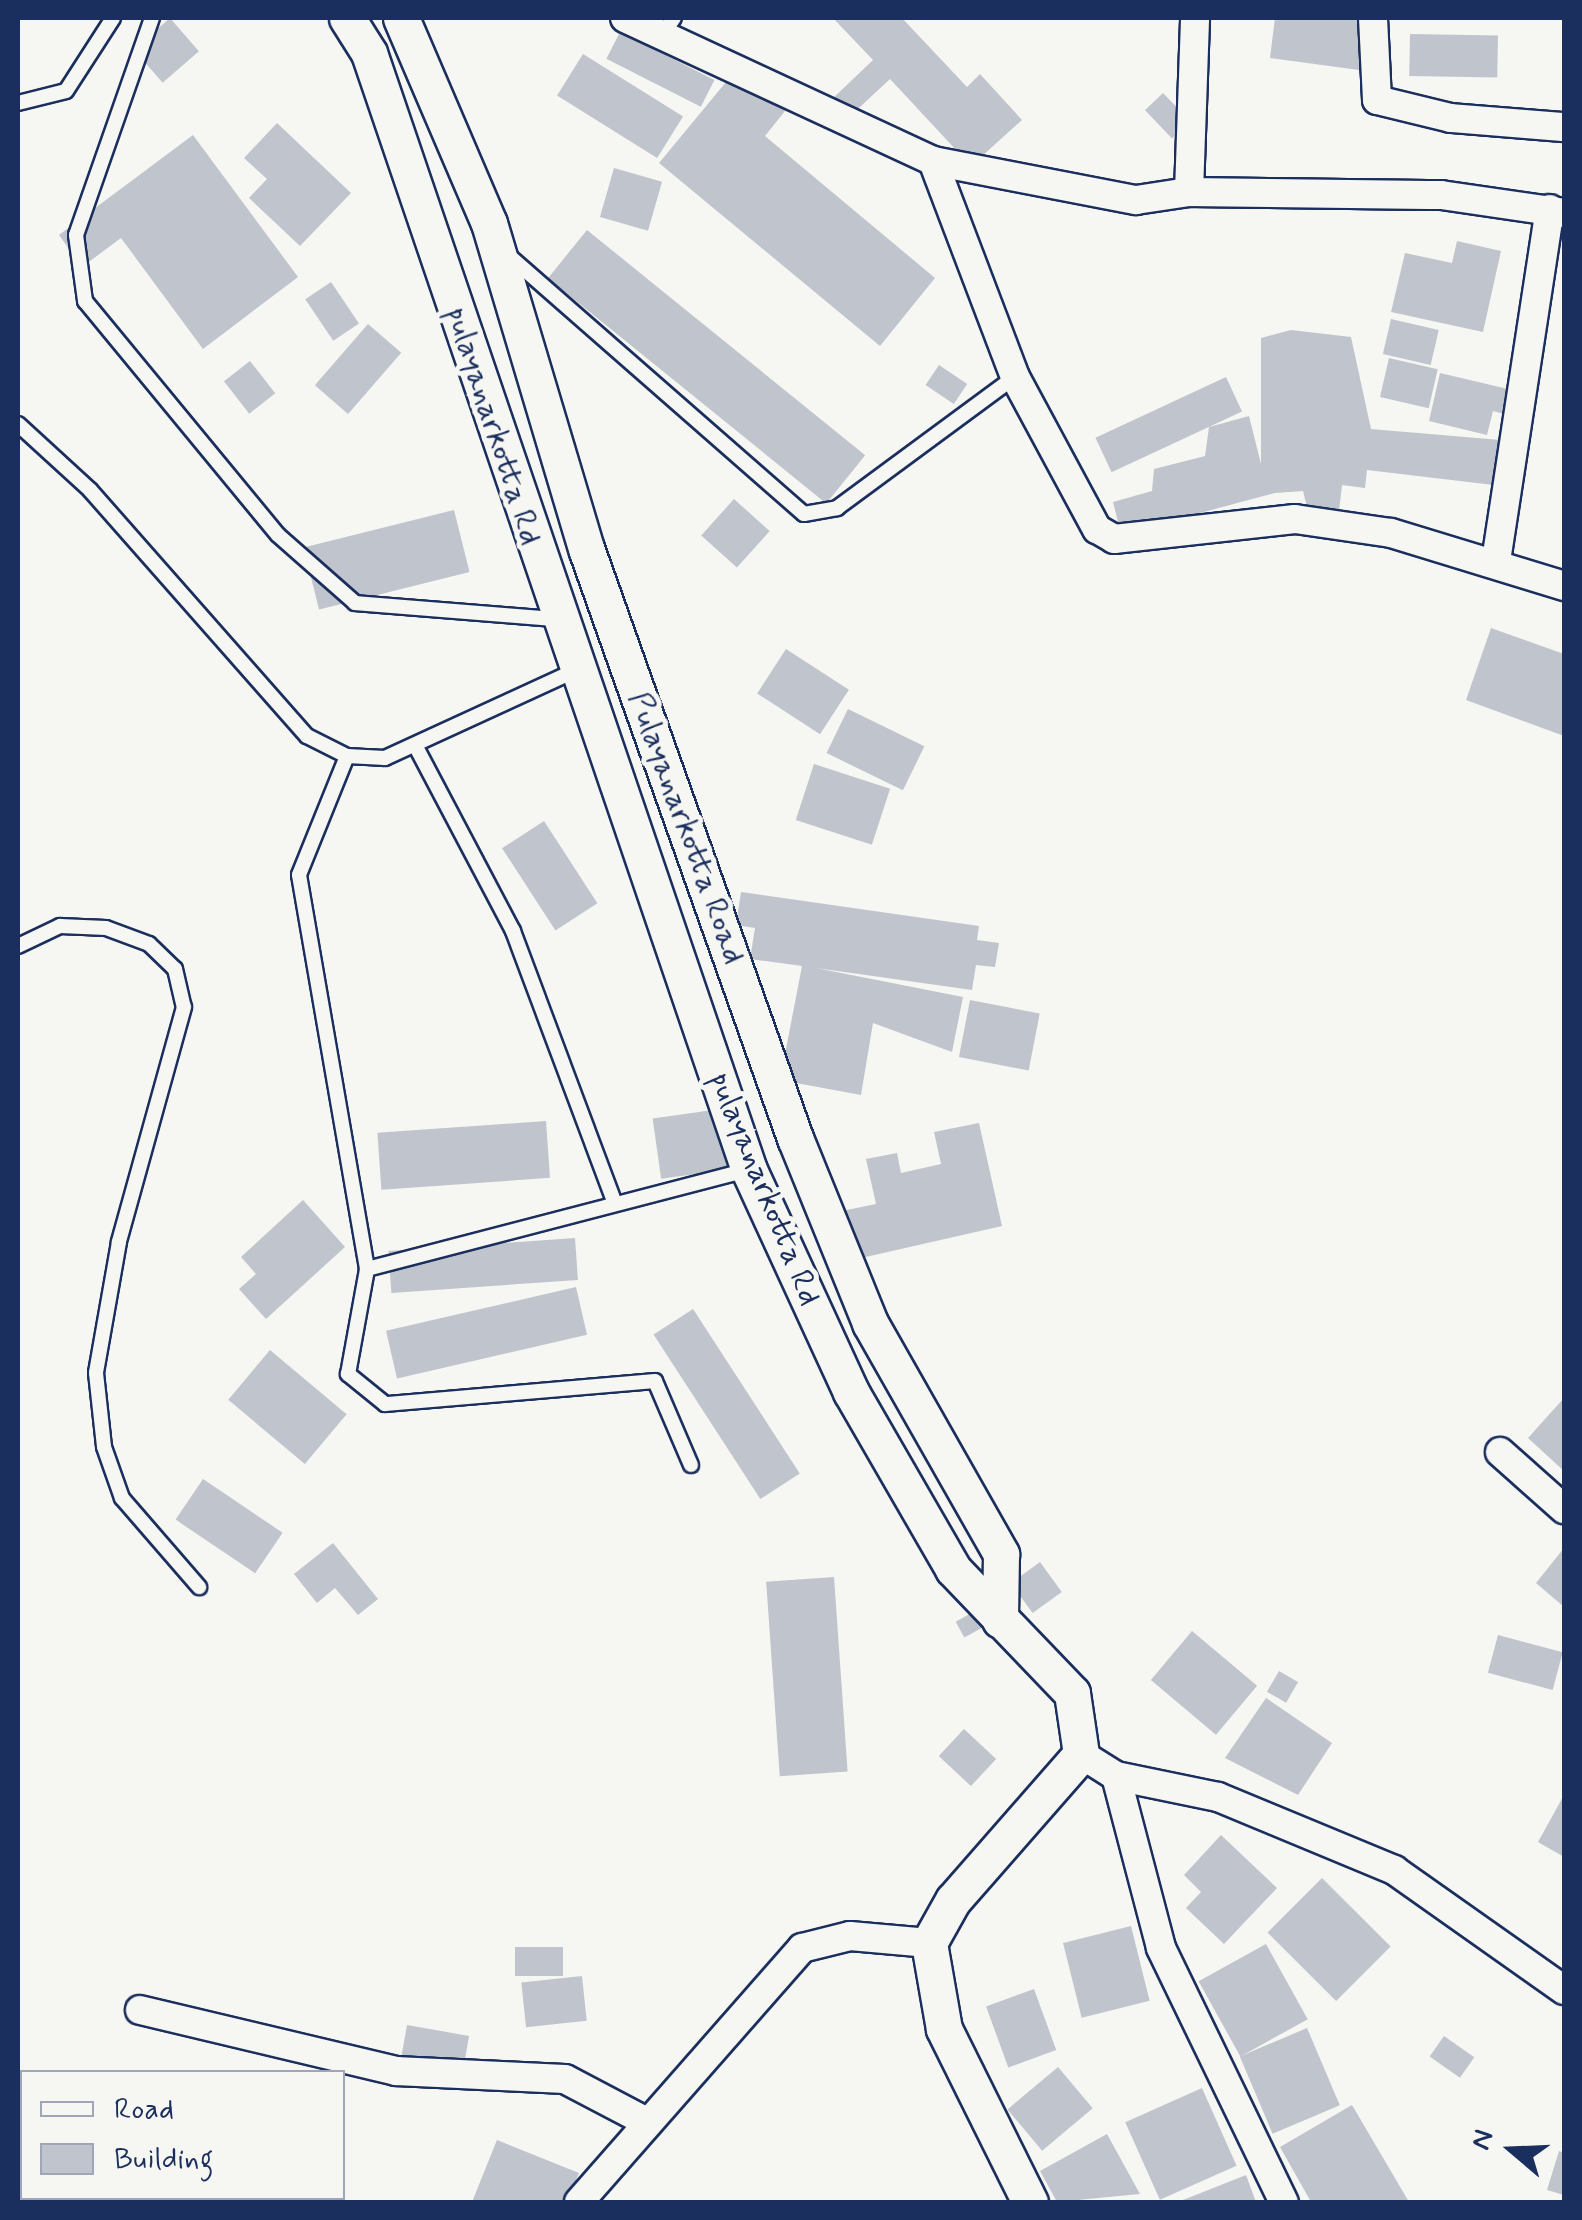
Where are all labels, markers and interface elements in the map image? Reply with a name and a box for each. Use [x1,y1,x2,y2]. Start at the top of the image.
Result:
street label: pulayanarkotta Rd [436,302,550,550]
street label: Pulayanarkotta Road [619,688,753,968]
street label: pulayanarkotta Rd [700,1067,828,1311]
legend [20,2070,345,2200]
text: Road [114,2090,174,2129]
north arrow [1462,2100,1562,2200]
text: N [1463,2125,1504,2155]
text: Building [114,2140,213,2179]

